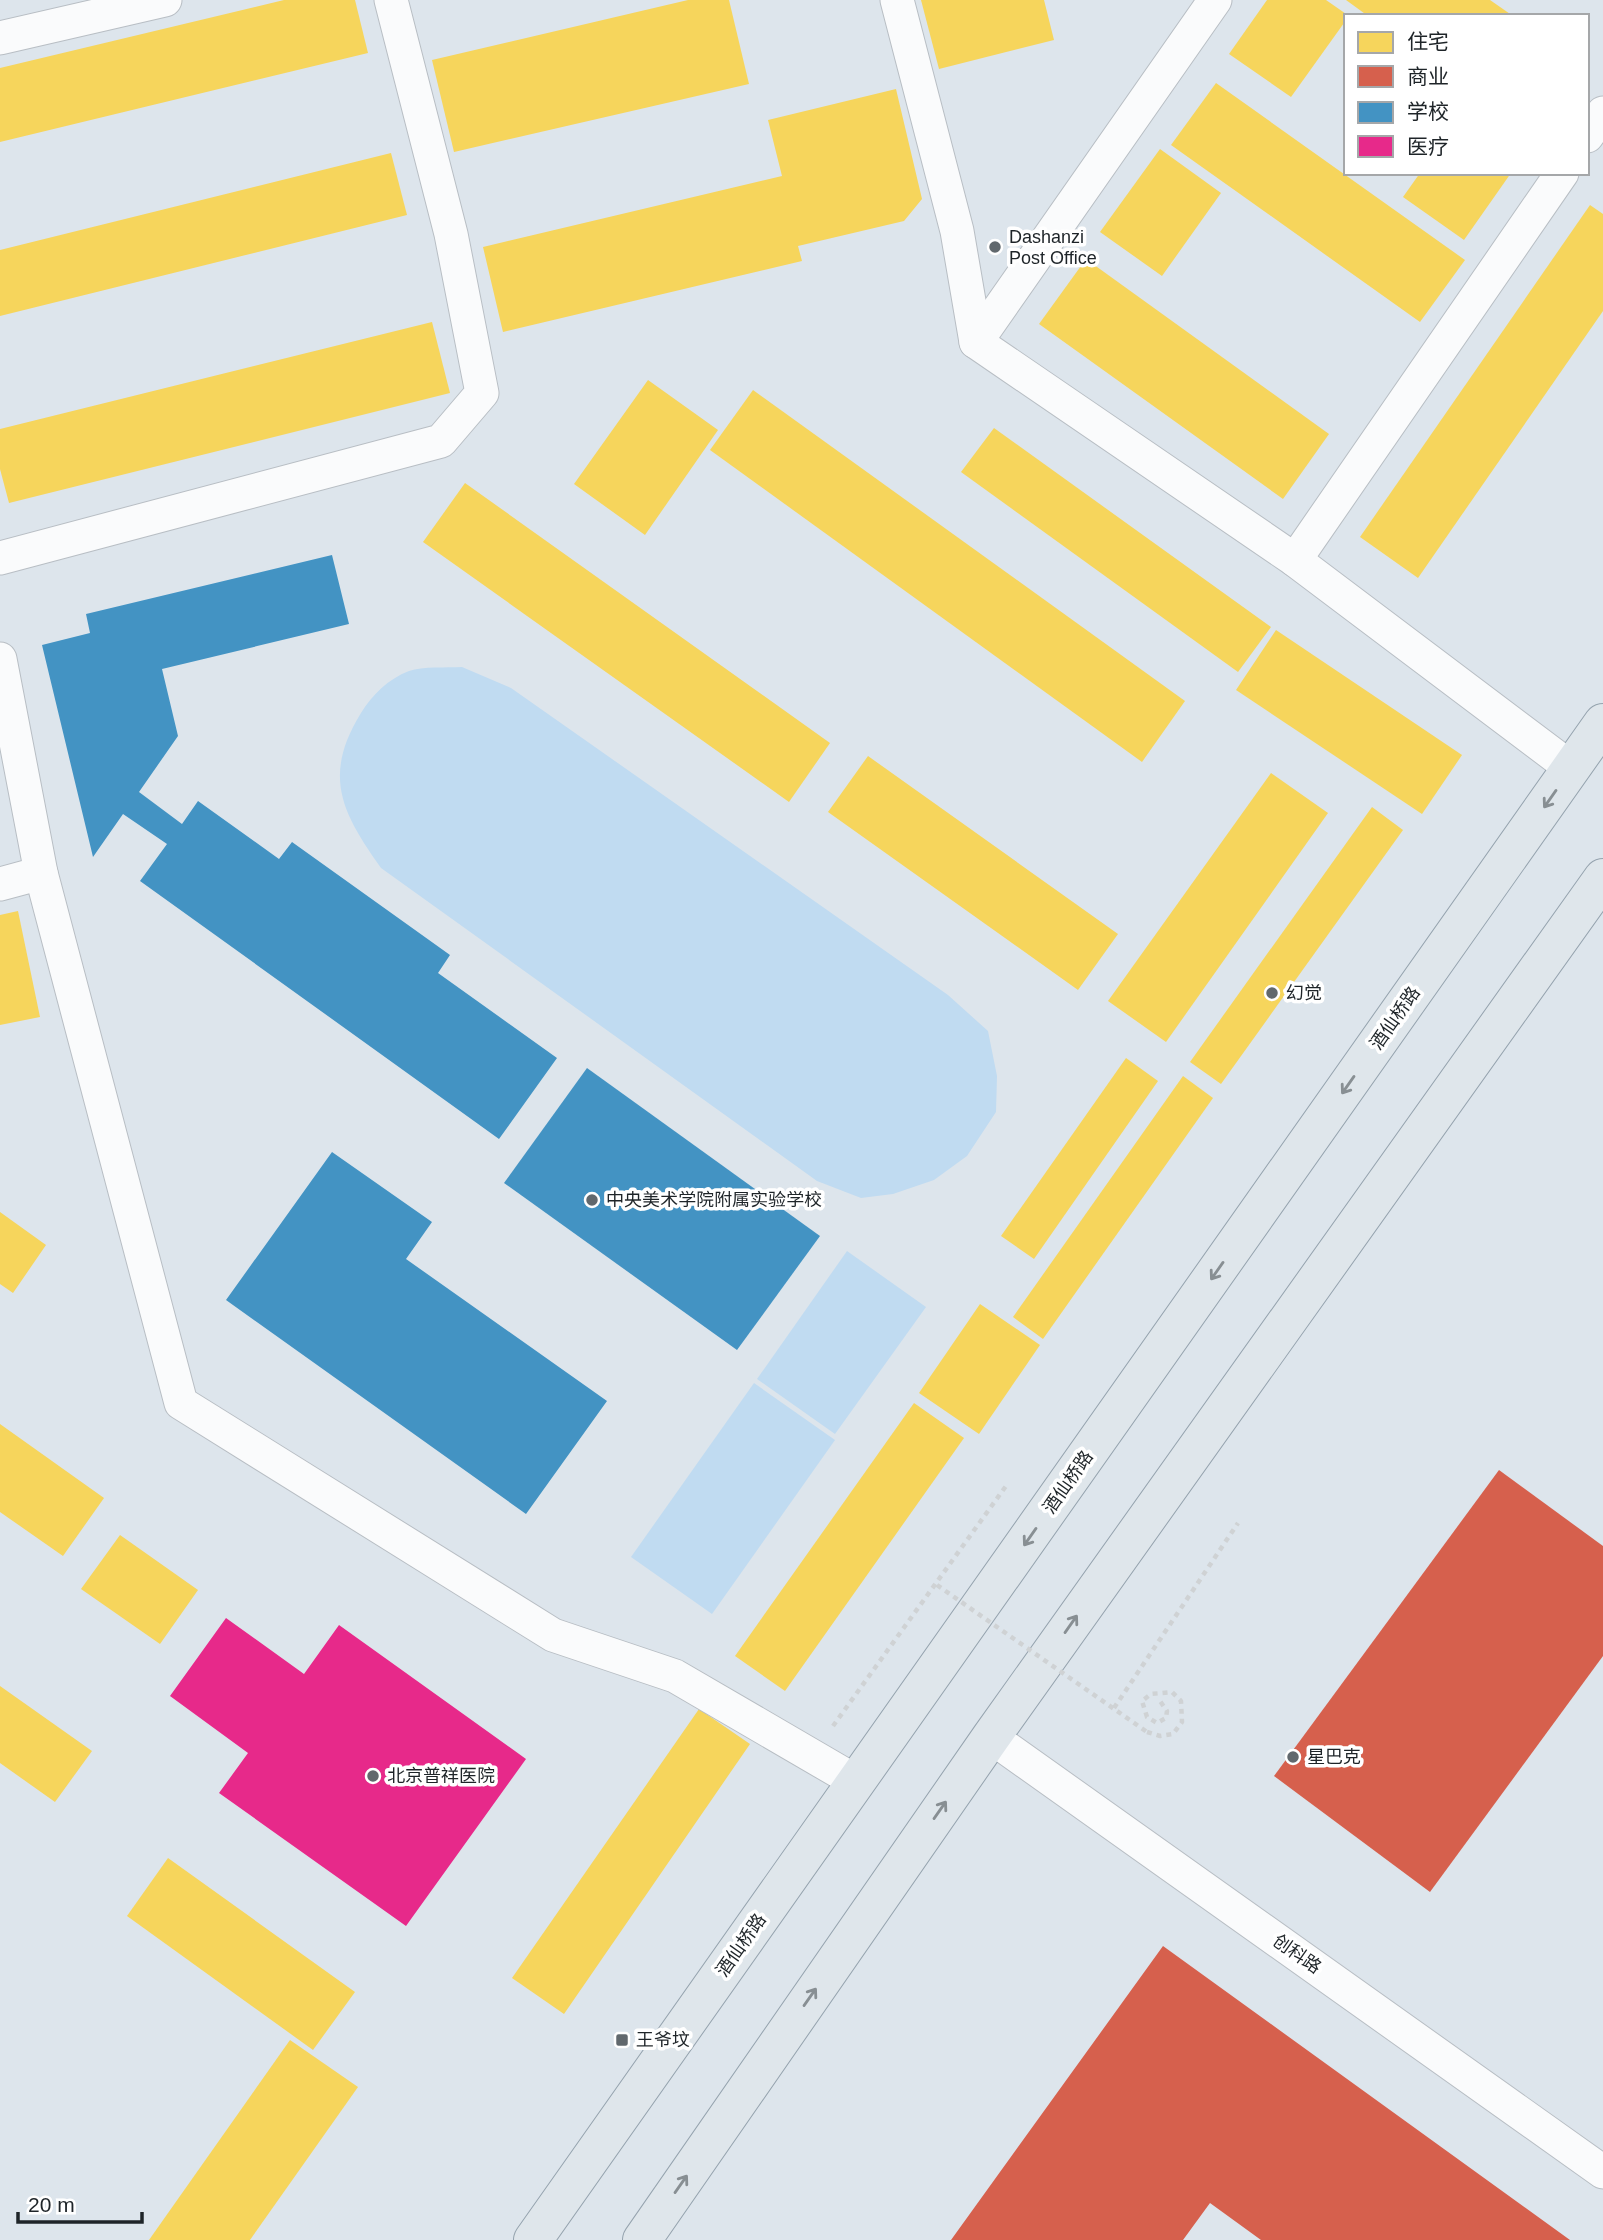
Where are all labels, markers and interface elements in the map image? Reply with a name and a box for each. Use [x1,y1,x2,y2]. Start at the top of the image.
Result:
legend [1344,14,1589,175]
text: 住宅 [1407,30,1449,53]
text: 商业 [1407,65,1449,88]
text: 学校 [1407,100,1449,123]
text: 医疗 [1407,135,1449,158]
place label: Dashanzi Post Office [1009,227,1097,268]
marker: Dashanzi Post Office [987,239,1003,255]
one-way arrow [1543,788,1557,808]
place label: 幻觉 [1286,983,1322,1003]
street label: 酒仙桥路 [1366,983,1424,1053]
marker: 幻觉 [1264,985,1280,1001]
one-way arrow [1341,1075,1355,1094]
place label: 中央美术学院附属实验学校 [606,1190,822,1210]
marker: 中央美术学院附属实验学校 [584,1192,600,1208]
one-way arrow [1210,1261,1224,1280]
street label: 酒仙桥路 [1039,1447,1097,1517]
one-way arrow [1023,1527,1037,1546]
one-way arrow [1064,1615,1078,1634]
place label: 星巴克 [1307,1747,1361,1767]
marker: 星巴克 [1285,1749,1301,1765]
place label: 北京普祥医院 [387,1766,495,1786]
marker: 北京普祥医院 [365,1768,381,1784]
one-way arrow [933,1801,947,1820]
street label: 酒仙桥路 [712,1910,770,1980]
street label: 创科路 [1269,1930,1325,1978]
one-way arrow [803,1988,817,2007]
place label: 王爷坟 [636,2030,690,2050]
marker: 王爷坟 [614,2032,630,2048]
one-way arrow [674,2175,688,2194]
scale bar [18,2180,142,2224]
text: 20 m [28,2193,75,2216]

